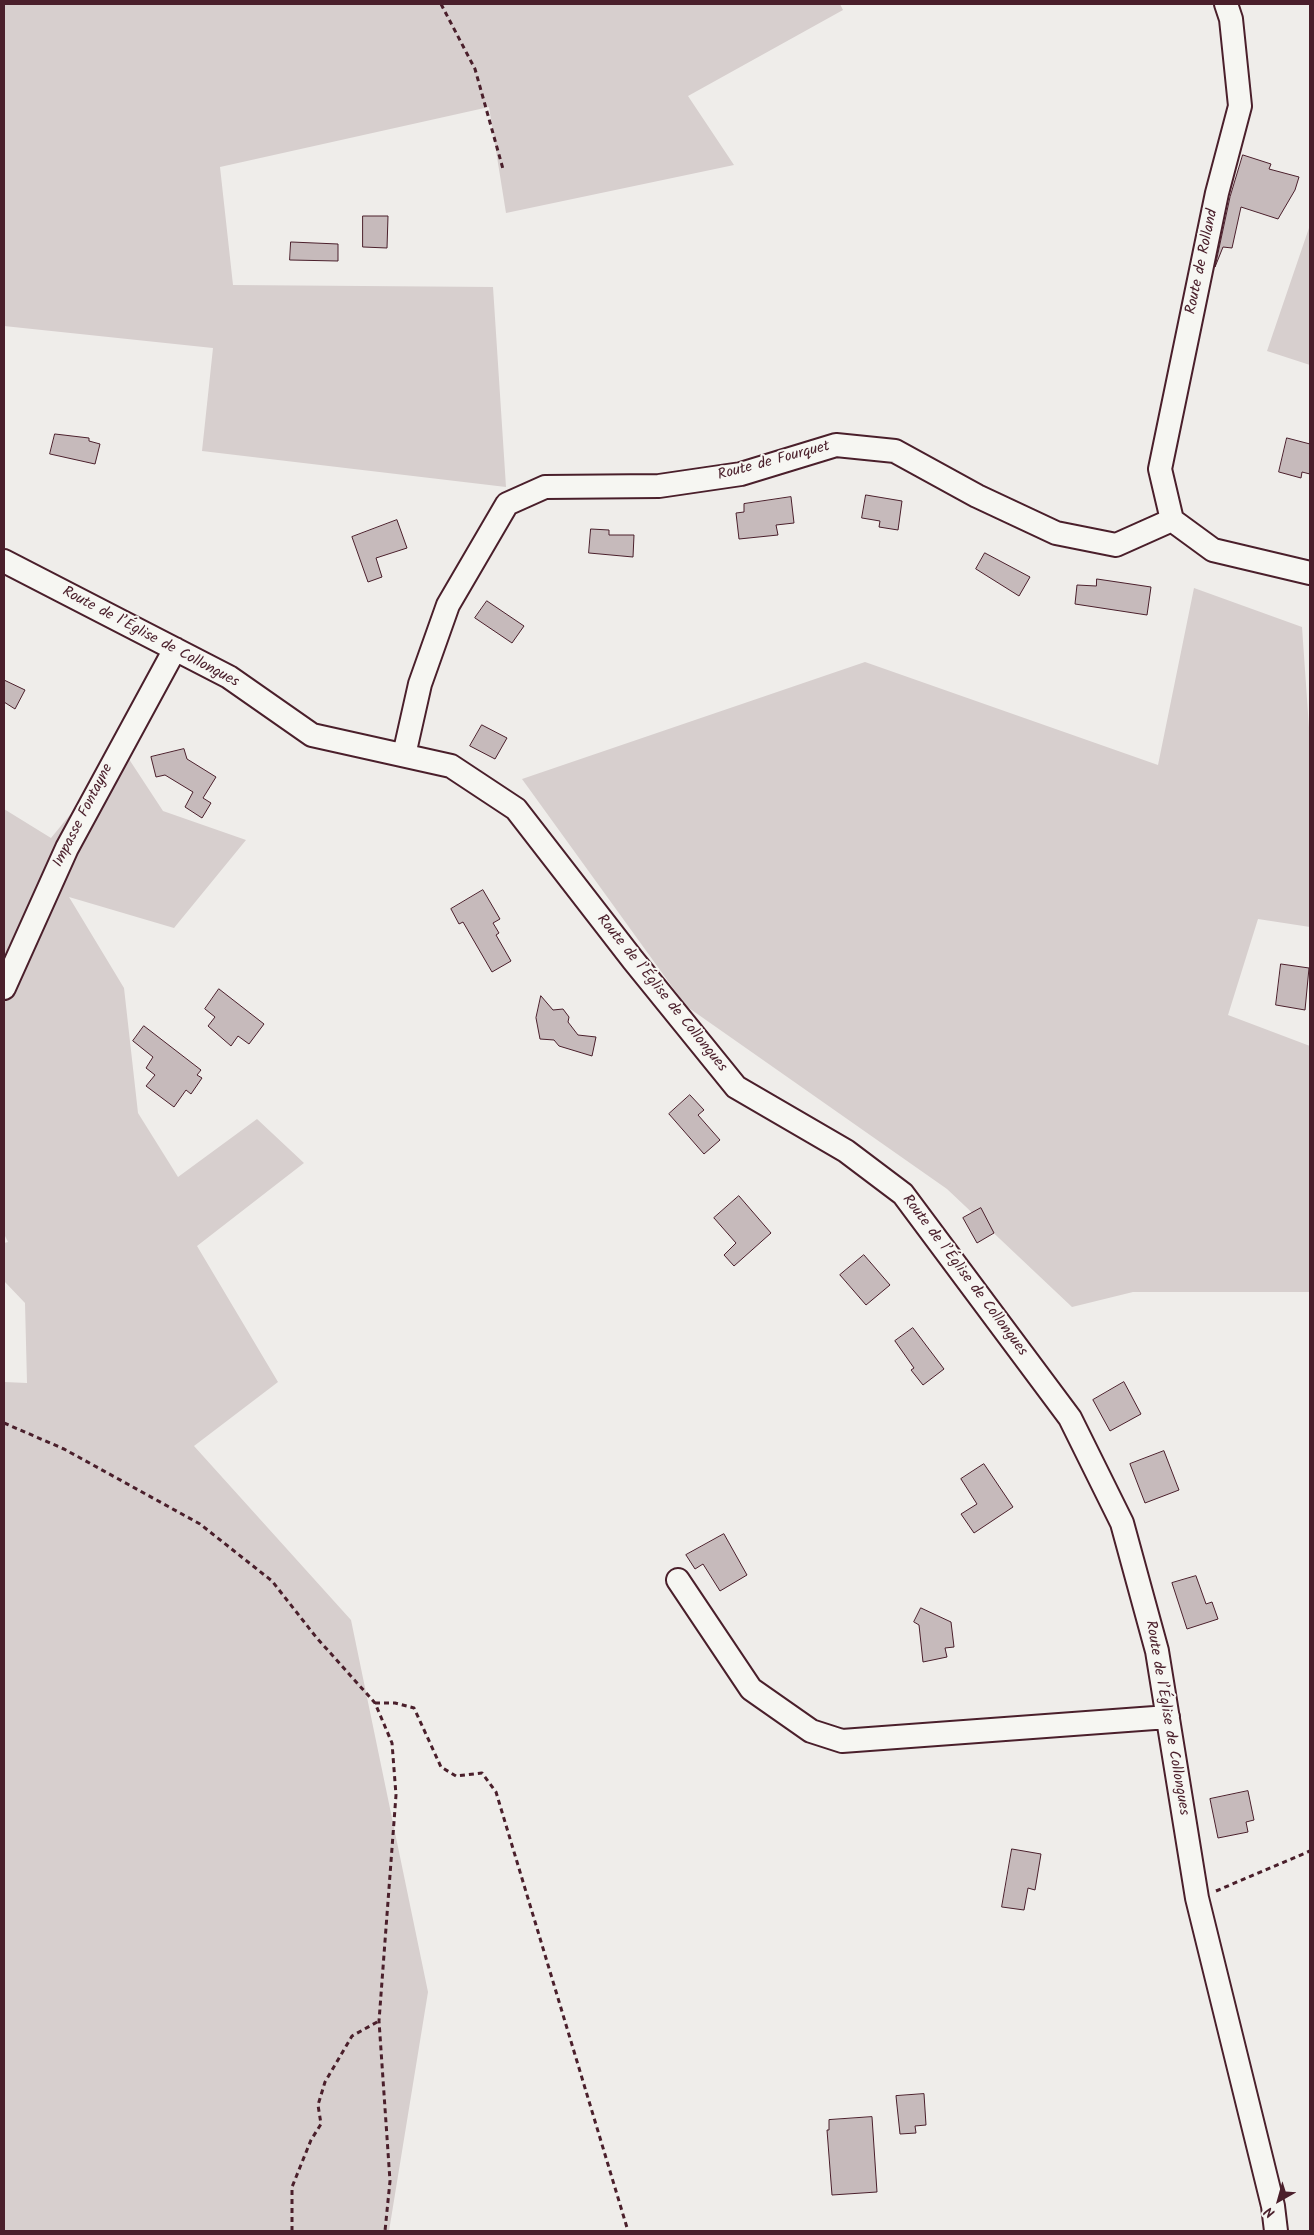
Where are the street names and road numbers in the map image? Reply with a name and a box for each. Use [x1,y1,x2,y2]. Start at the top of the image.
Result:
street label: Route de Rolland [1183,208,1223,316]
street label: Route de Fourquet [716,438,832,486]
street label: Route de l’Église de Collongues [59,584,241,692]
street label: Impasse Fontayne [50,761,118,871]
street label: Route de l’Église de Collongues [592,912,730,1076]
street label: Route de l’Église de Collongues [897,1192,1031,1360]
street label: Route de l’Église de Collongues [1140,1619,1192,1817]

